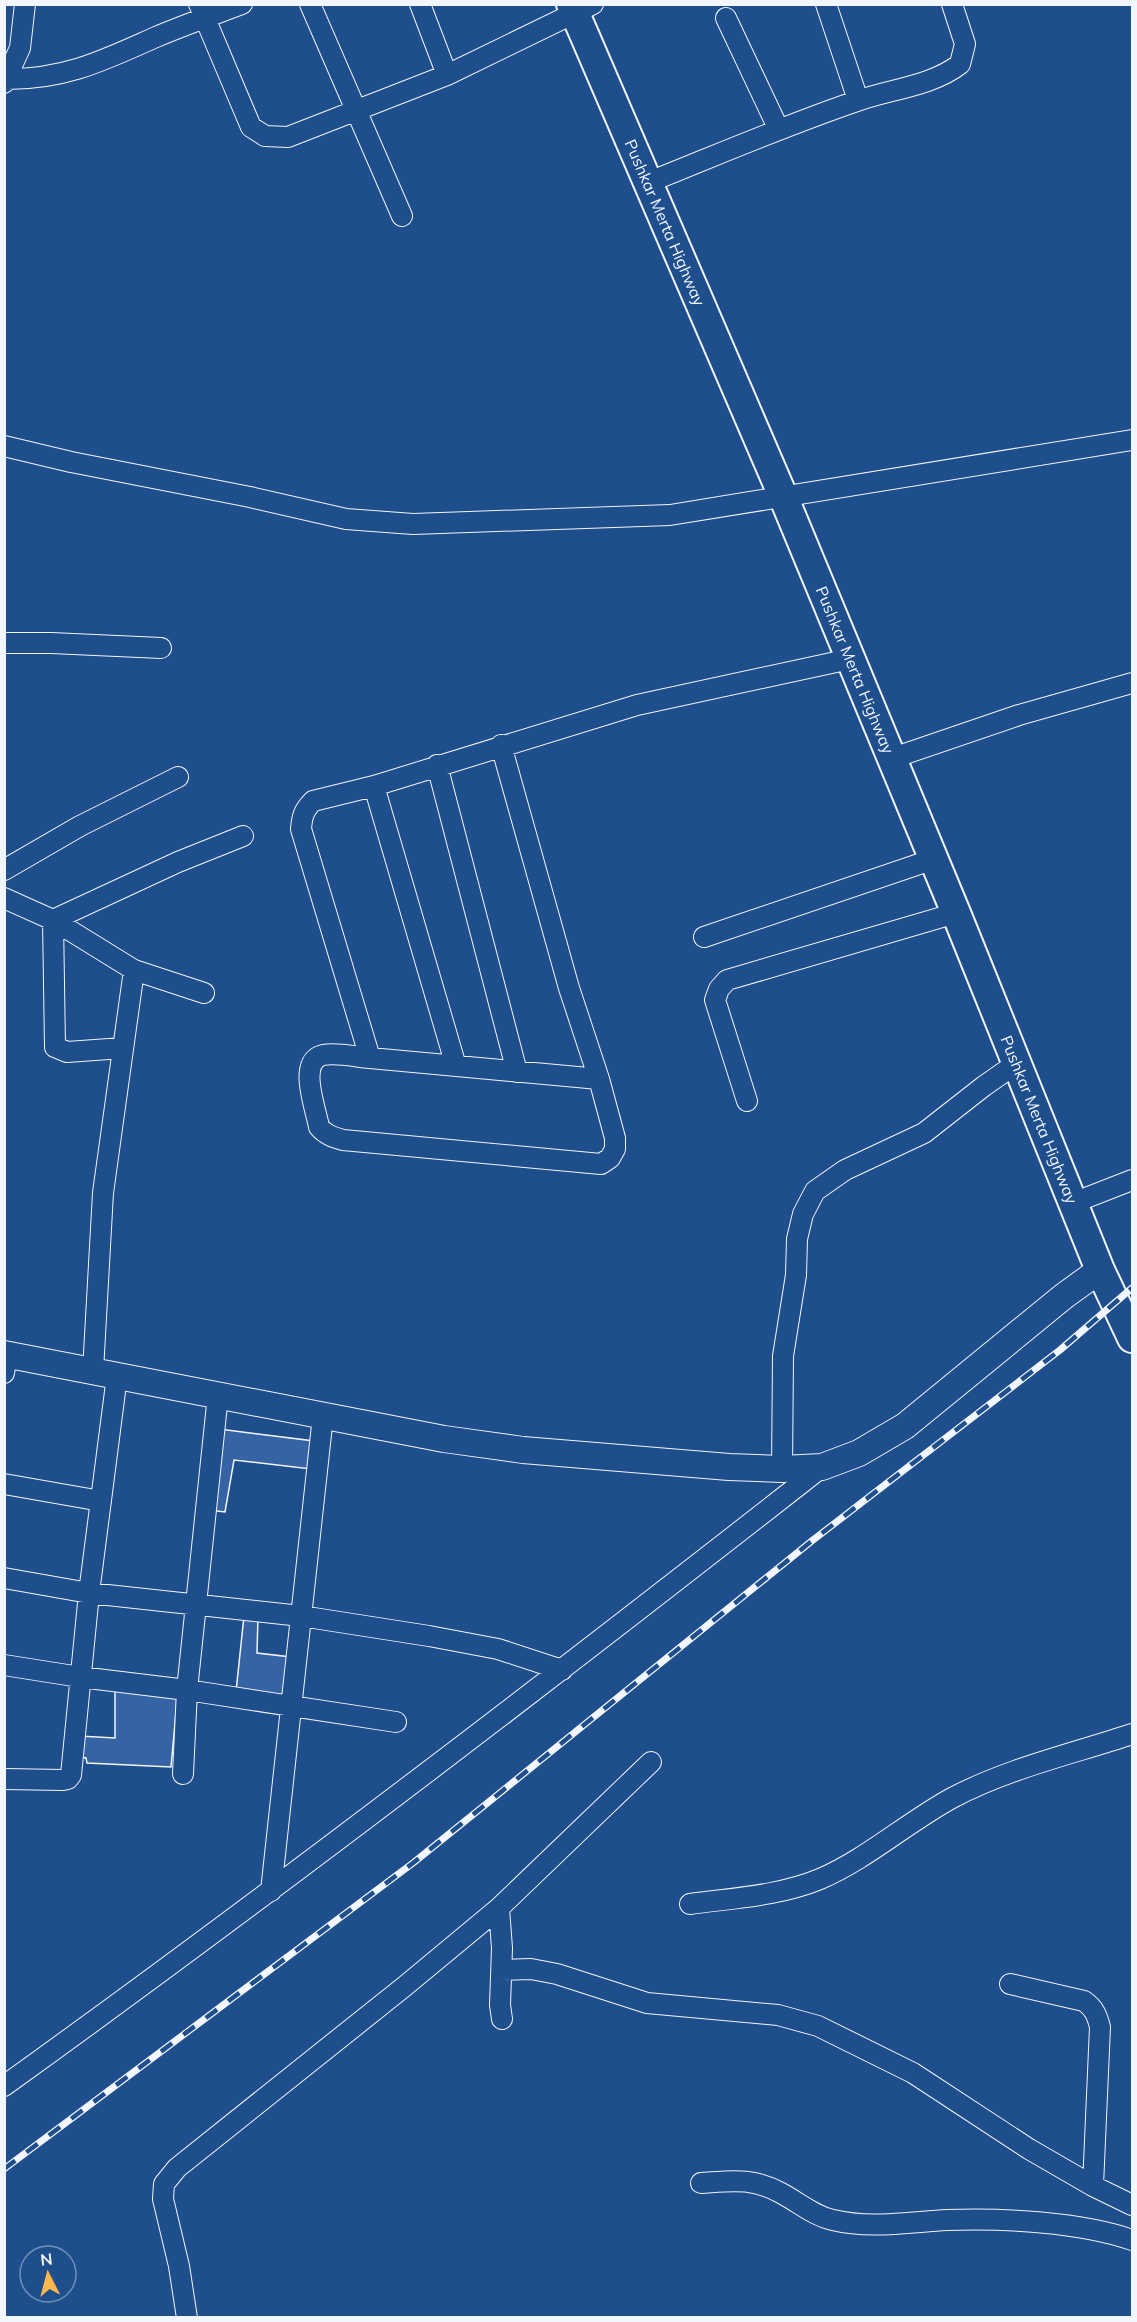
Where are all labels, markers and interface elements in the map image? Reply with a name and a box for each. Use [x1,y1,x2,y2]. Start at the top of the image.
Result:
street label: Pushkar Merta Highway [620,136,710,309]
street label: Pushkar Merta Highway [812,583,899,757]
street label: Pushkar Merta Highway [996,1033,1082,1207]
north arrow [18,2244,78,2304]
text: N [39,2249,53,2270]

